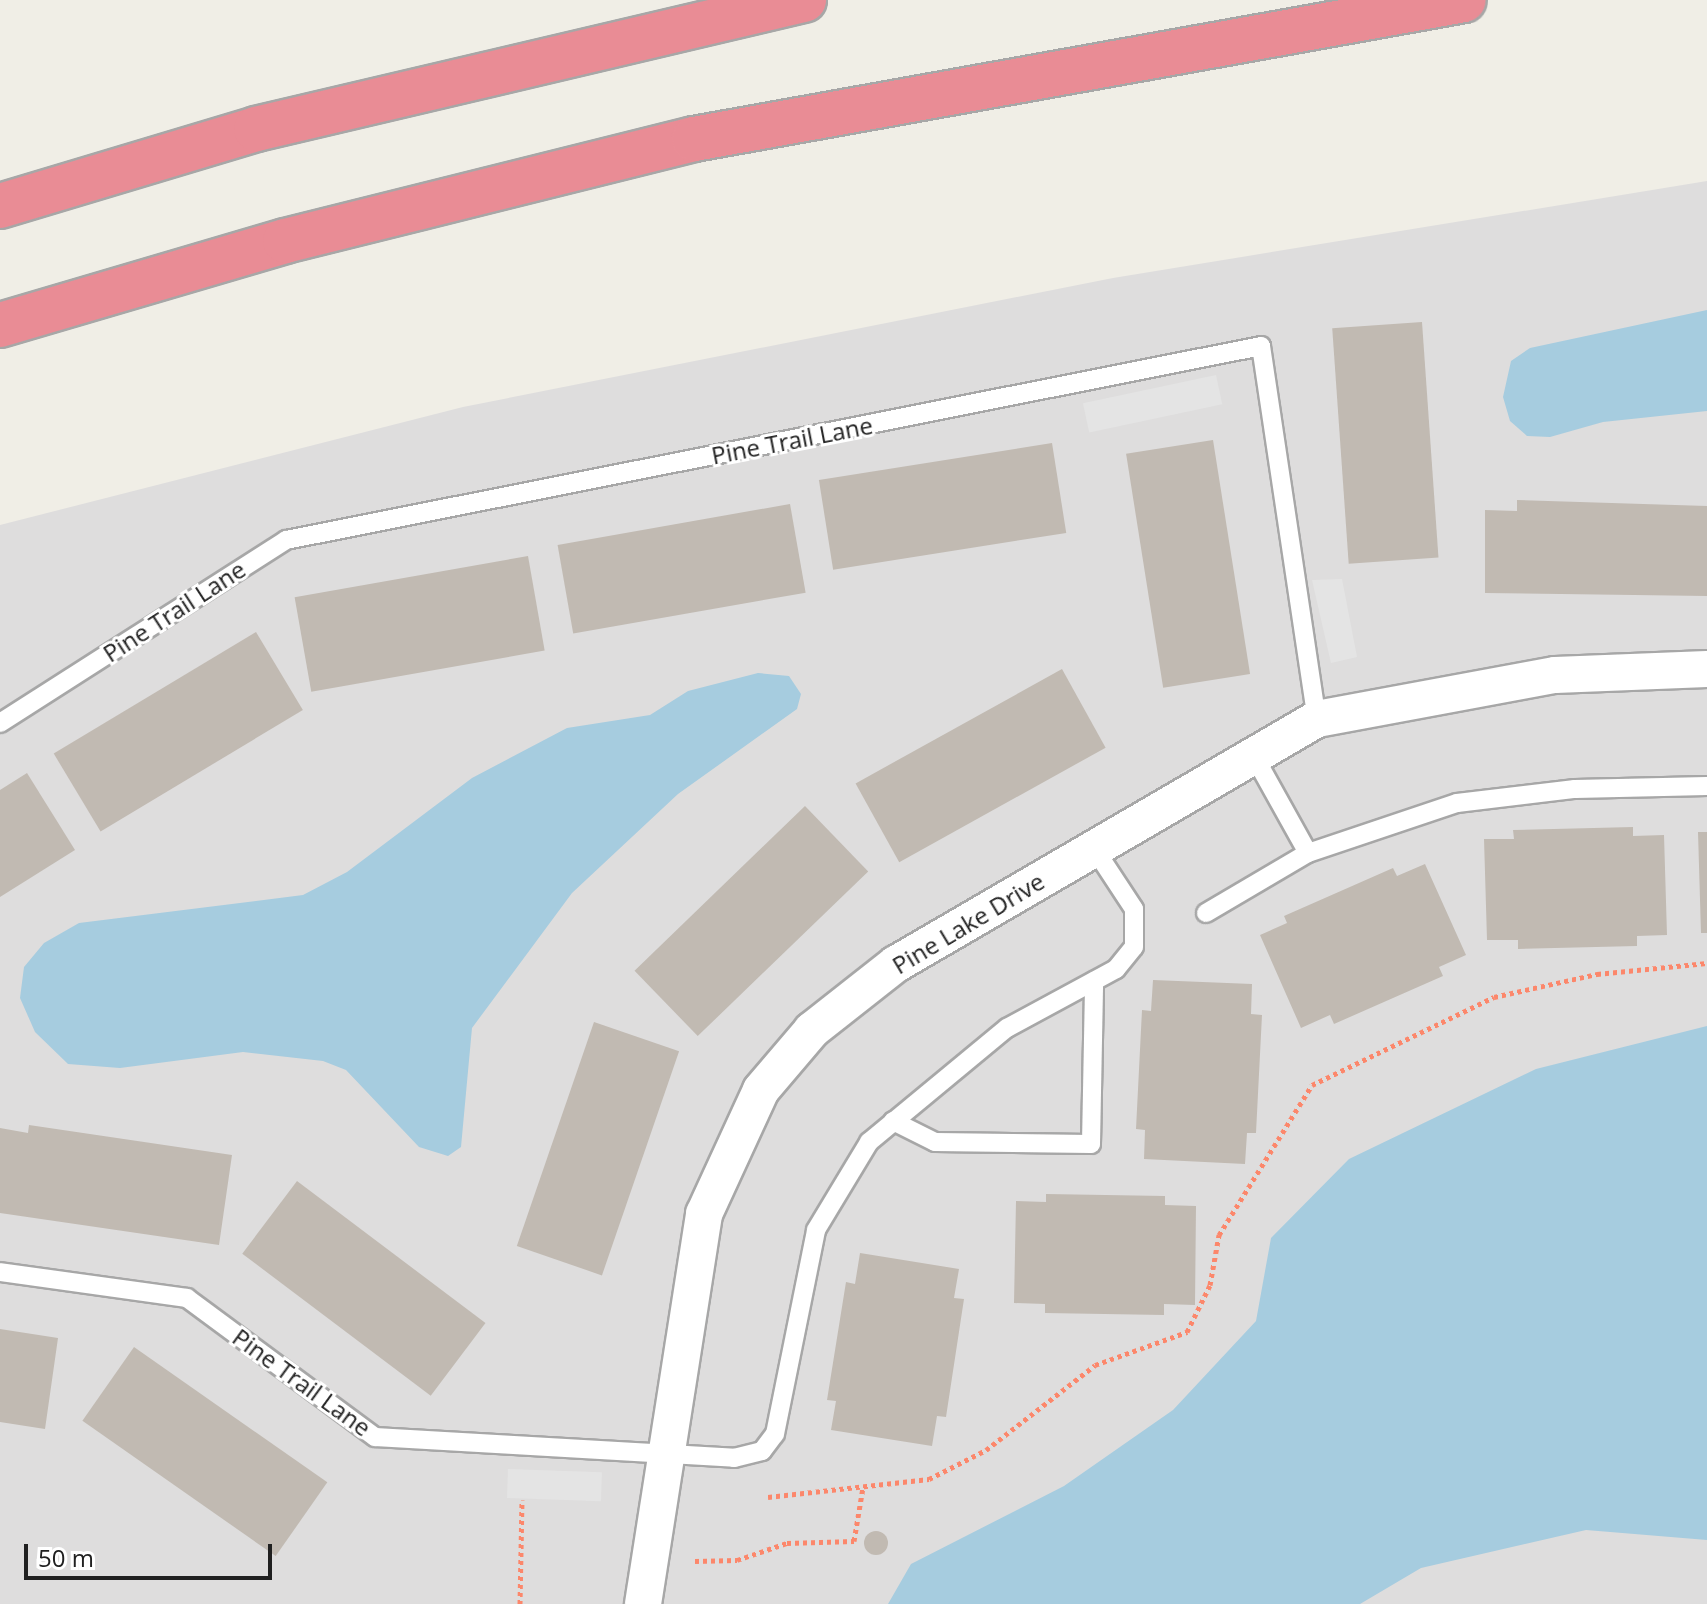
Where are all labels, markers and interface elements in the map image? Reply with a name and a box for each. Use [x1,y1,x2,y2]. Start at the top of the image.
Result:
street label: Pine Trail Lane [709,410,875,470]
street label: Pine Trail Lane [98,554,250,668]
street label: Pine Lake Drive [887,866,1049,980]
street label: Pine Trail Lane [227,1322,377,1442]
scale bar [28,1528,276,1578]
text: 50 m [38,1541,94,1574]

